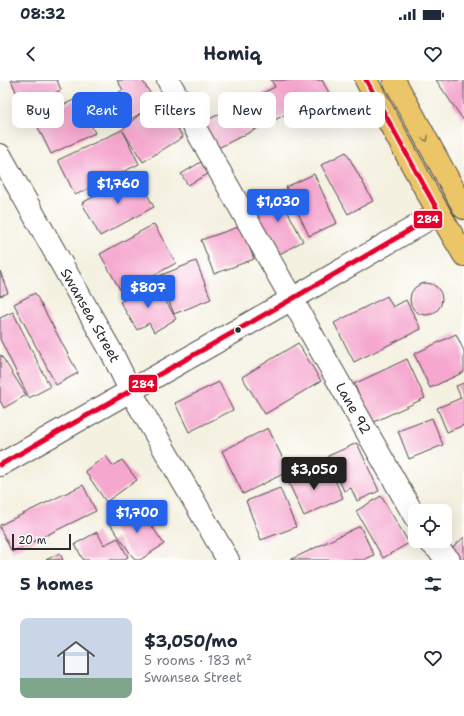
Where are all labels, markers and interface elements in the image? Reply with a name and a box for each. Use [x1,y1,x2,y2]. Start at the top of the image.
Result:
text: 08:32 [20,4,66,24]
text: Homiq [203,42,261,66]
icon: back [20,43,42,65]
icon: heart [422,43,444,65]
chip: Buy [12,92,64,128]
chip: Rent [72,92,132,128]
chip: Filters [140,92,210,128]
chip: New [218,92,276,128]
chip: Apartment [284,92,385,128]
one-way arrow [422,135,429,142]
pin: $1,760 [85,171,151,205]
text: $1,760 [96,175,140,192]
pin: $1,030 [245,189,311,223]
text: $1,030 [256,193,300,210]
line badge: 284 [413,210,443,229]
text: 284 [417,212,440,227]
street label: Swansea Street [57,265,124,365]
pin: $807 [124,275,172,309]
text: $807 [130,279,166,296]
unlabelled marker [233,325,243,335]
line badge: 284 [128,374,158,393]
text: 284 [132,377,155,392]
street label: Lane 92 [332,379,375,437]
pin: $3,050 [281,457,347,491]
text: $3,050 [291,461,338,478]
pin: $1,700 [104,500,170,534]
text: $1,700 [115,504,159,521]
map controls [408,504,452,548]
button: locate [408,504,452,548]
scale bar [12,532,71,551]
text: 20 m [18,533,46,548]
text: 5 homes [20,573,93,595]
icon: filters [422,573,444,595]
text: $3,050/mo [144,630,238,652]
icon: home [52,634,100,682]
icon: heart [422,647,444,669]
text: 5 rooms · 183 m² [144,652,252,669]
text: Swansea Street [144,669,242,686]

